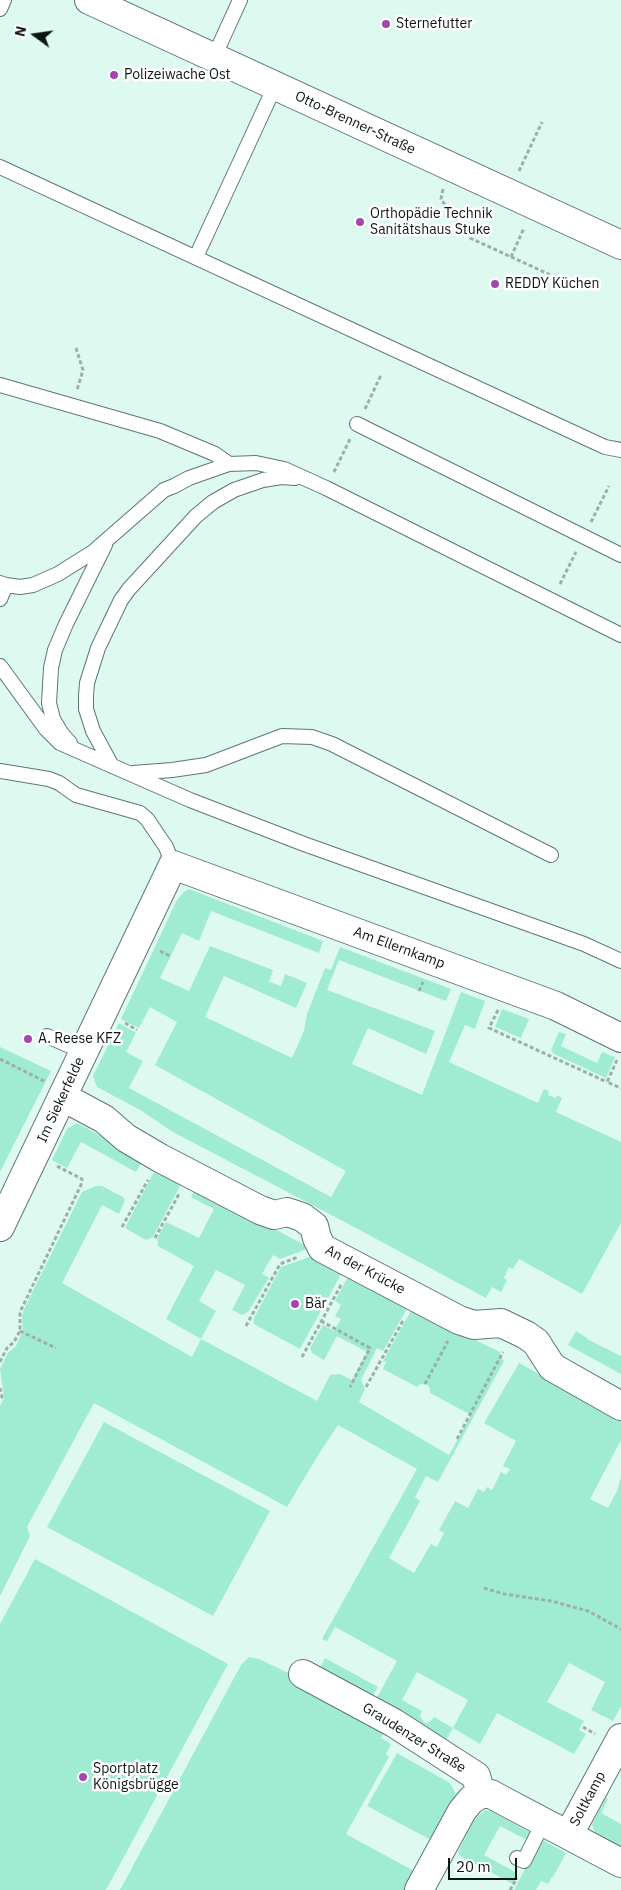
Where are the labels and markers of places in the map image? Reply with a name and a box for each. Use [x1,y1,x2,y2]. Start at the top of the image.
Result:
place label: Sternefutter [396,16,472,32]
marker: Sternefutter [380,18,392,30]
place label: Polizeiwache Ost [124,67,231,83]
marker: Polizeiwache Ost [108,69,120,81]
place label: Orthopädie Technik Sanitätshaus Stuke [370,206,493,238]
marker: Orthopädie Technik Sanitätshaus Stuke [354,216,366,228]
place label: REDDY Küchen [505,276,599,292]
marker: REDDY Küchen [489,278,501,290]
place label: A. Reese KFZ [38,1031,121,1047]
marker: A. Reese KFZ [22,1033,34,1045]
place label: Bär [305,1296,327,1312]
marker: Bär [289,1298,301,1310]
place label: Sportplatz Königsbrügge [93,1761,179,1794]
marker: Sportplatz Königsbrügge [77,1771,89,1783]

